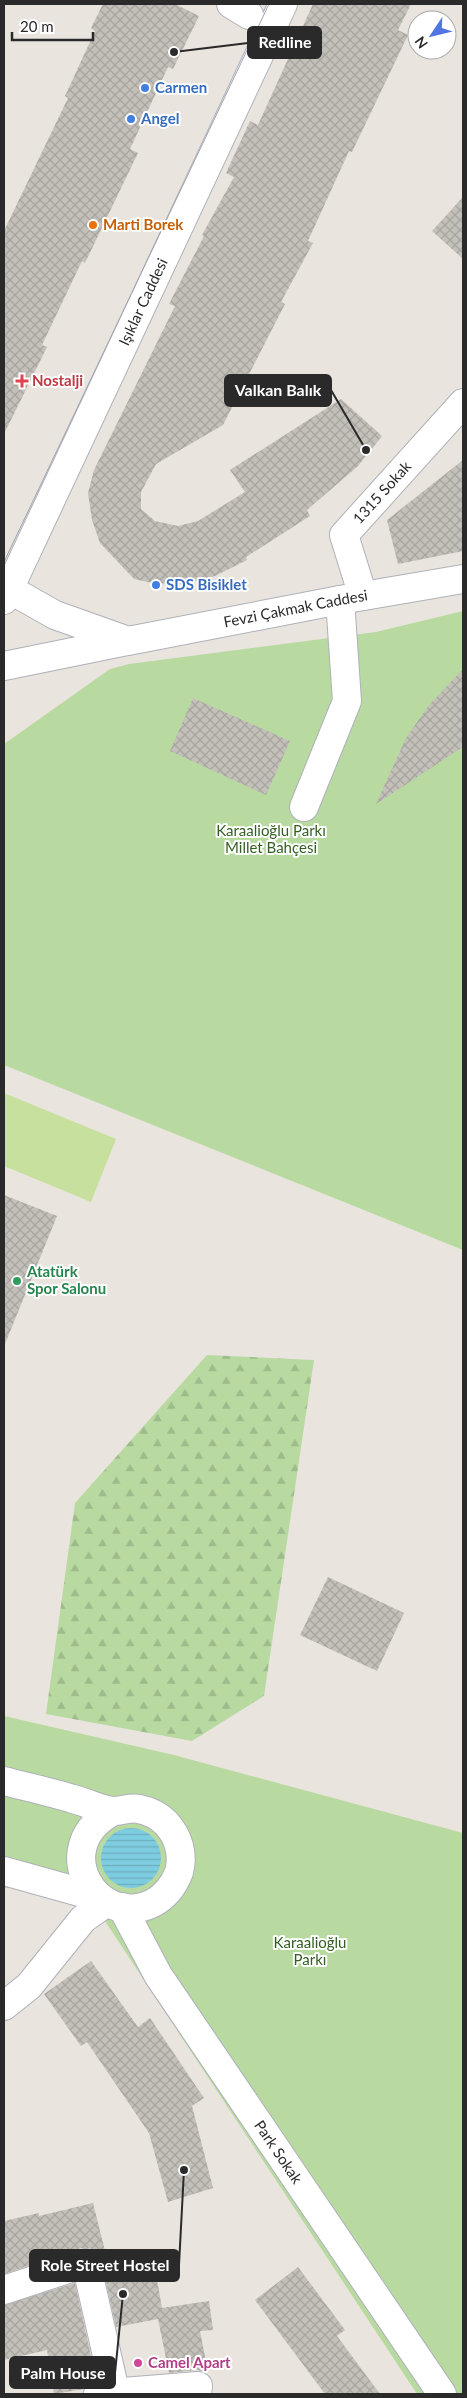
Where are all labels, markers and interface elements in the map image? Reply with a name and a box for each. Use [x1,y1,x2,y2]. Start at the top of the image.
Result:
scale bar [12,10,94,42]
north arrow [407,10,457,60]
text: 20 m [20,17,54,35]
callout: Redline [248,27,321,58]
text: Redline [259,32,312,51]
text: N [411,33,431,52]
place label: Carmen [155,78,207,96]
marker: Carmen [139,82,151,94]
place label: Angel [140,109,179,127]
marker: Angel [125,113,137,125]
place label: Marti Borek [103,215,184,233]
marker: Marti Borek [87,219,99,231]
street label: Işıklar Caddesi [114,255,171,348]
place label: Nostalji [32,371,83,389]
marker: Nostalji [16,375,28,387]
callout: Valkan Balık [225,375,331,406]
text: Valkan Balık [234,380,322,399]
street label: 1315 Sokak [349,457,415,527]
place label: SDS Bisiklet [166,575,247,593]
marker: SDS Bisiklet [150,579,162,591]
street label: Fevzi Çakmak Caddesi [222,585,369,630]
park label: Karaalioğlu Parkı Millet Bahçesi [216,821,326,856]
place label: Atatürk Spor Salonu [26,1262,106,1297]
marker: Atatürk Spor Salonu [11,1275,23,1287]
park label: Karaalioğlu Parkı [274,1933,346,1968]
street label: Park Sokak [251,2117,307,2187]
callout: Role Street Hostel [30,2250,179,2281]
text: Role Street Hostel [40,2255,170,2274]
place label: Camel Apart [148,2353,231,2371]
callout: Palm House [10,2357,115,2388]
marker: Camel Apart [132,2357,144,2369]
text: Palm House [21,2363,106,2382]

